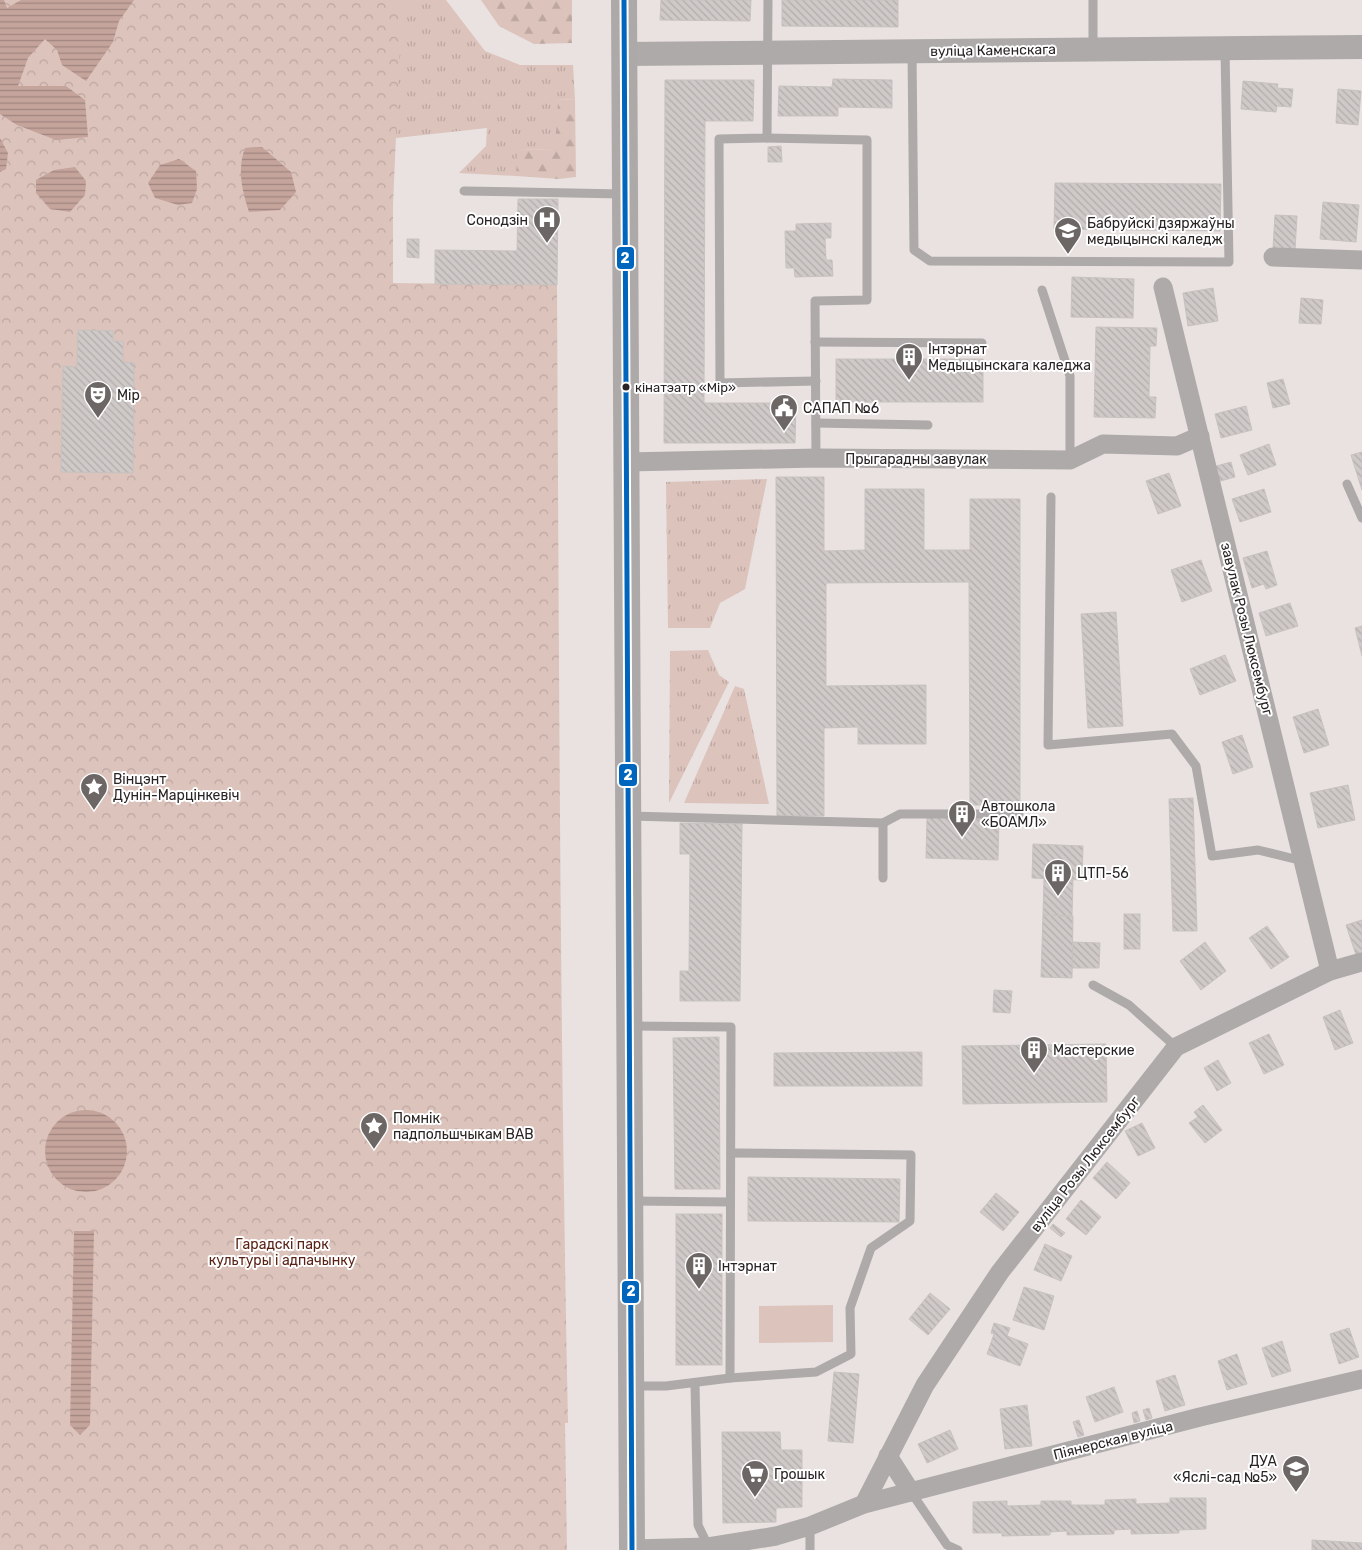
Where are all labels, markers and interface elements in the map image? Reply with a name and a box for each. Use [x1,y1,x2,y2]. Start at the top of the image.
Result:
street label: вуліца Каменскага [930,41,1056,60]
hospital icon: Сонодзін [532,205,562,244]
place label: Сонодзін [467,212,528,229]
place label: Бабруйскі дзяржаўны медыцынскі каледж [1087,215,1235,248]
school or university icon: Бабруйскі дзяржаўны медыцынскі каледж [1053,216,1083,255]
line badge: 2 [616,246,635,270]
text: 2 [620,250,630,267]
place label: Інтэрнат Медыцынскага каледжа [928,341,1091,374]
building icon: Інтэрнат Медыцынскага каледжа [894,342,924,381]
theatre icon: Мір [83,380,113,419]
place label: кінатэатр «Мір» [635,380,736,395]
marker: кінатэатр «Мір» [621,382,631,392]
place label: Мір [117,387,140,404]
public building icon: САПАП №6 [769,393,799,432]
place label: САПАП №6 [803,400,879,417]
street label: Прыгарадны завулак [845,451,987,468]
street label: завулак Розы Люксембург [1217,541,1276,717]
line badge: 2 [618,763,638,787]
text: 2 [623,767,633,784]
place label: Вінцэнт Дунін-Марцінкевіч [113,771,239,804]
place icon: Вінцэнт Дунін-Марцінкевіч [79,772,109,811]
place label: Автошкола «БОАМЛ» [981,798,1055,831]
building icon: Автошкола «БОАМЛ» [947,799,977,838]
building icon: ЦТП-56 [1043,858,1073,897]
place label: ЦТП-56 [1077,865,1129,882]
building icon: Мастерские [1019,1035,1049,1074]
place label: Мастерские [1053,1042,1135,1059]
street label: вуліца Розы Люксембург [1027,1093,1144,1236]
place label: Помнік падпольшчыкам ВАВ [393,1110,534,1143]
place icon: Помнік падпольшчыкам ВАВ [359,1111,389,1150]
park label: Гарадскі парк культуры і адпачынку [209,1236,356,1269]
building icon: Інтэрнат [684,1251,714,1290]
place label: Інтэрнат [718,1258,777,1275]
line badge: 2 [621,1280,640,1304]
text: 2 [626,1283,636,1300]
street label: Піянерская вуліца [1052,1417,1175,1464]
place label: ДУА «Яслі-сад №5» [1173,1453,1278,1486]
school or university icon: ДУА «Яслі-сад №5» [1281,1454,1311,1493]
supermarket icon: Грошык [740,1459,770,1498]
place label: Грошык [774,1466,825,1483]

